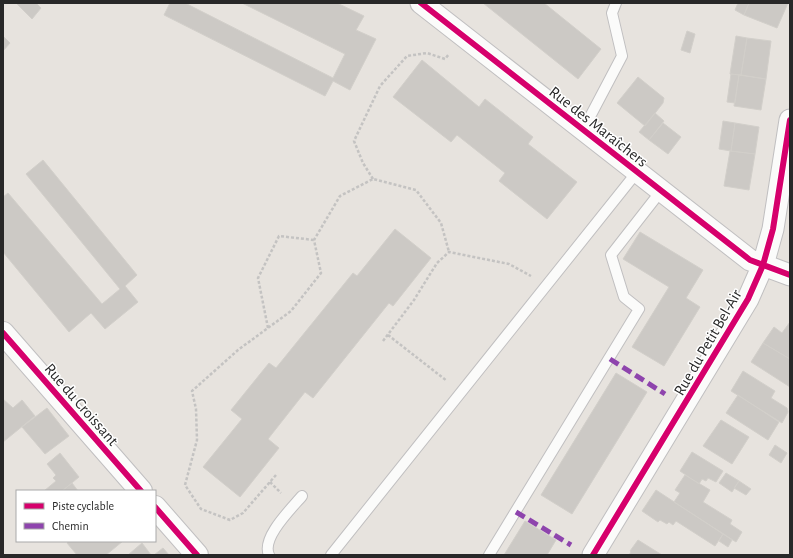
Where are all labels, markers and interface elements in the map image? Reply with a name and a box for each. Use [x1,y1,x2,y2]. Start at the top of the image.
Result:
street label: Rue des Maraîchers [546,84,651,170]
street label: Rue du Petit Bel-Air [671,286,745,398]
street label: Rue du Croissant [41,360,121,449]
legend [16,490,156,542]
text: Piste cyclable [52,500,114,513]
text: Chemin [52,520,89,532]

